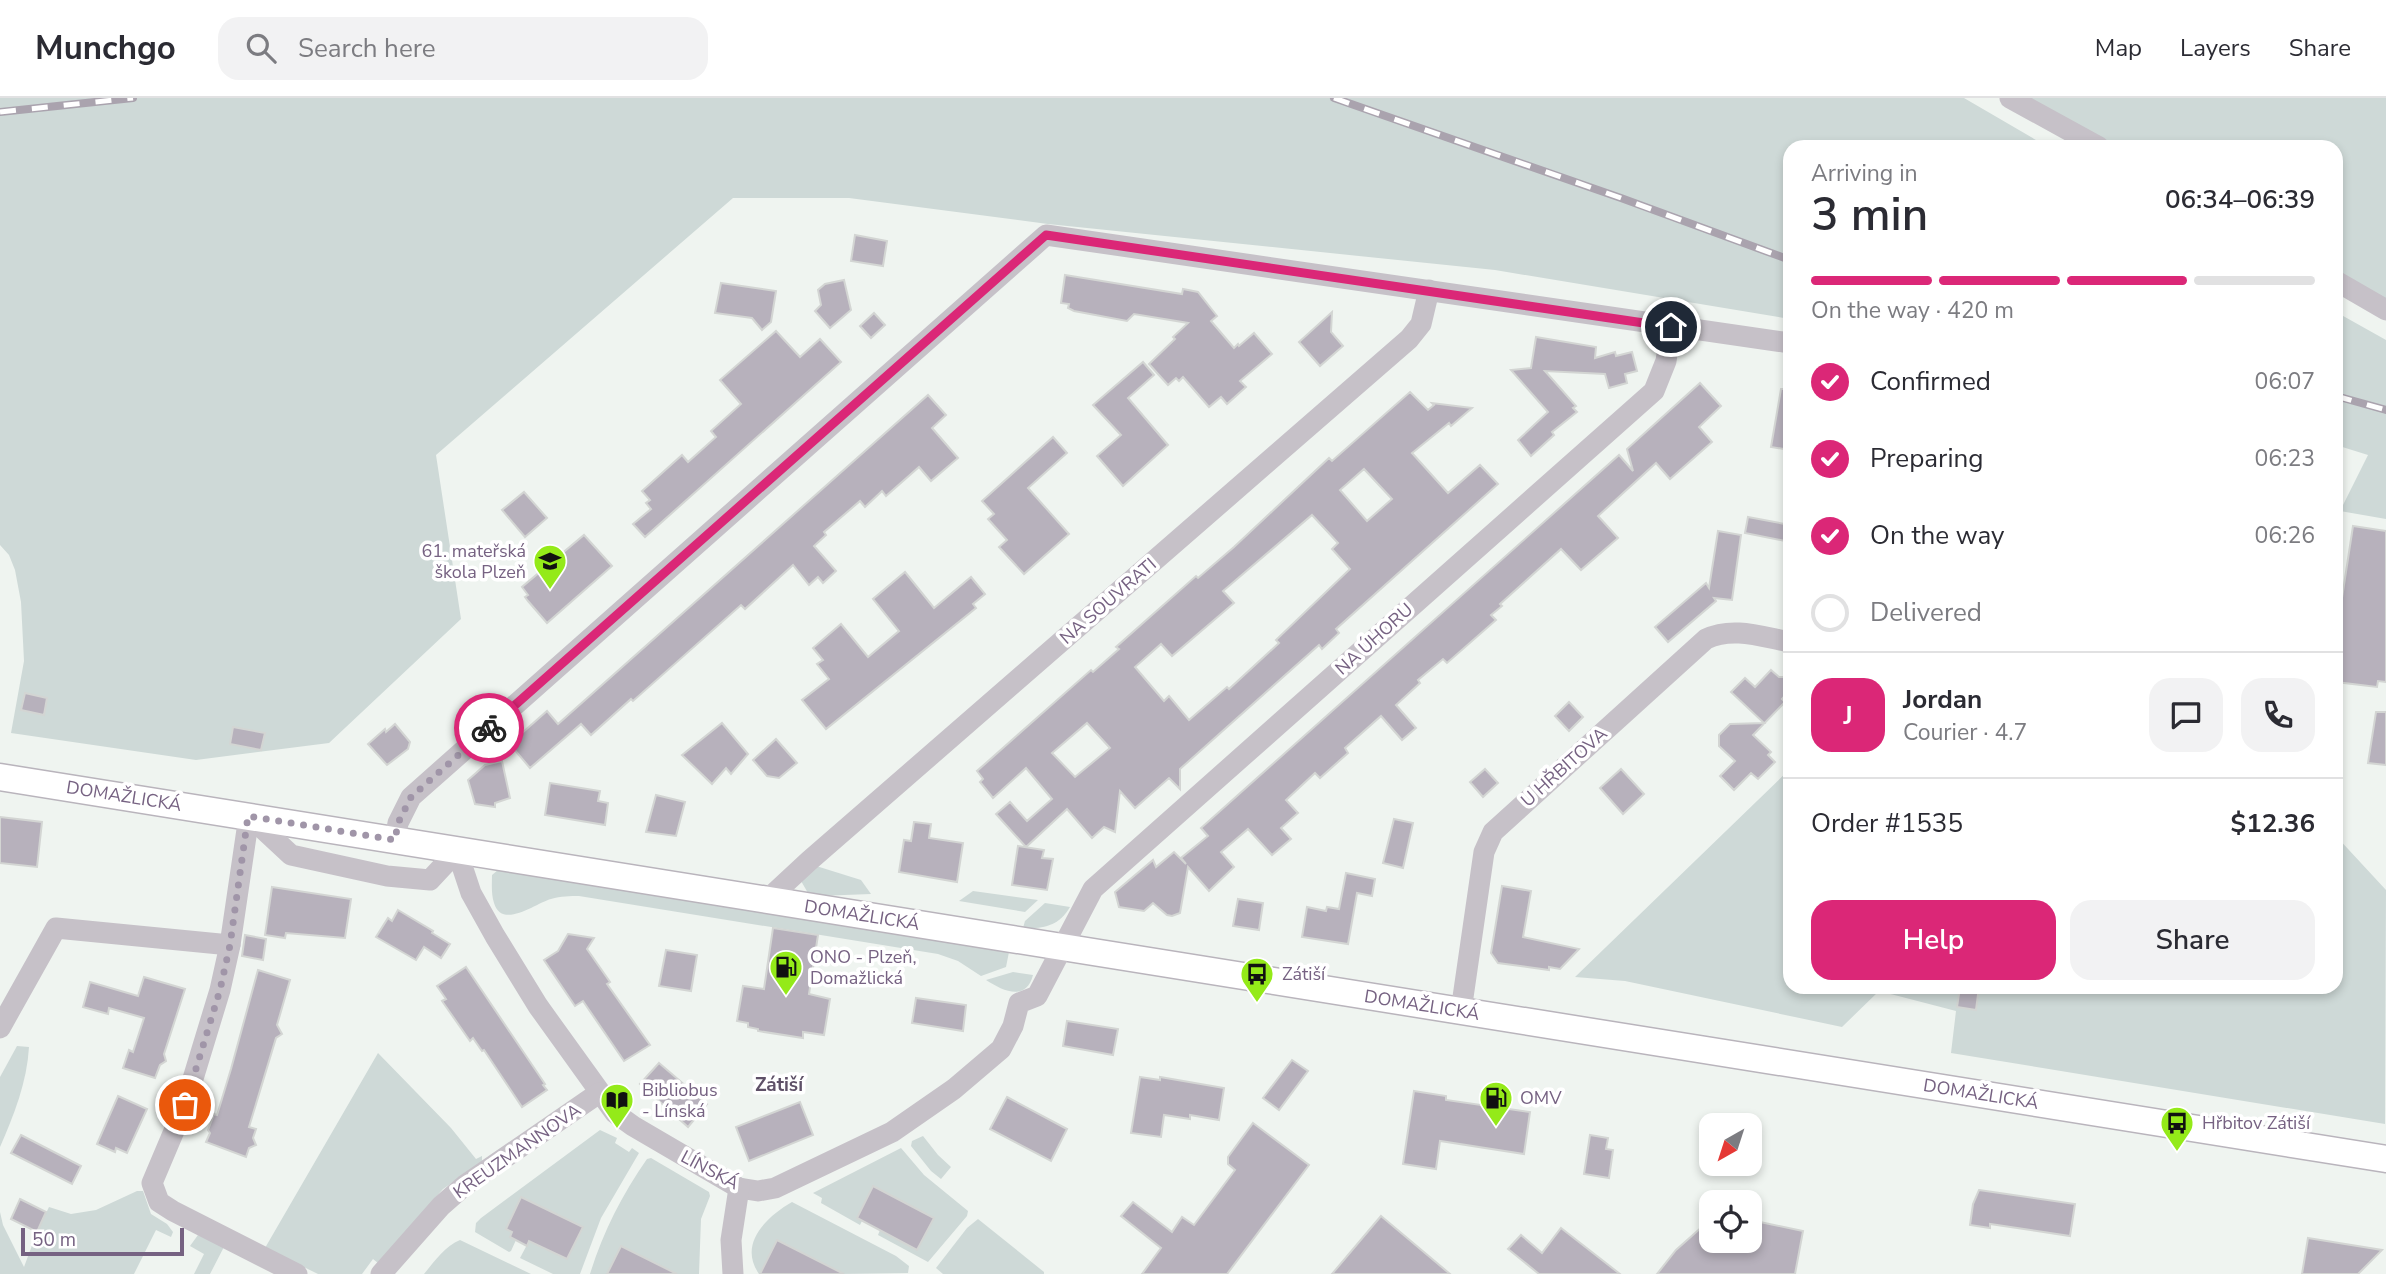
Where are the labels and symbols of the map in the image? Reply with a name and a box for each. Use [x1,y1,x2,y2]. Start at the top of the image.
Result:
pin [1641,297,1701,357]
place label: 61. mateřská škola Plzeň [421,539,526,584]
school or university icon: 61. mateřská škola Plzeň [531,542,569,591]
street label: NA SOUVRATI [1055,552,1161,650]
street label: NA ÚHORU [1330,598,1418,680]
courier [454,693,524,763]
street label: U HŘBITOVA [1516,722,1612,812]
street label: DOMAŽLICKÁ [65,775,183,817]
street label: DOMAŽLICKÁ [803,894,921,936]
place label: ONO - Plzeň, Domažlická [810,945,917,990]
fuel station icon: ONO - Plzeň, Domažlická [767,948,805,997]
bus stop icon: Zátiší [1238,955,1276,1004]
place label: Zátiší [1282,962,1326,986]
street label: DOMAŽLICKÁ [1363,984,1481,1026]
district label: Zátiší [755,1072,804,1098]
street label: DOMAŽLICKÁ [1922,1073,2040,1115]
pin [155,1075,215,1135]
place label: Bibliobus - Línská [642,1078,718,1123]
fuel station icon: OMV [1477,1079,1515,1128]
library icon: Bibliobus - Línská [598,1081,636,1130]
place label: OMV [1520,1086,1562,1110]
street label: KREUZMANNOVA [448,1098,586,1204]
bus stop icon: Hřbitov Zátiší [2158,1104,2196,1153]
place label: Hřbitov Zátiší [2202,1111,2311,1135]
north arrow [1699,1113,1762,1176]
street label: LÍNSKÁ [677,1145,743,1195]
scale bar [21,1225,184,1257]

